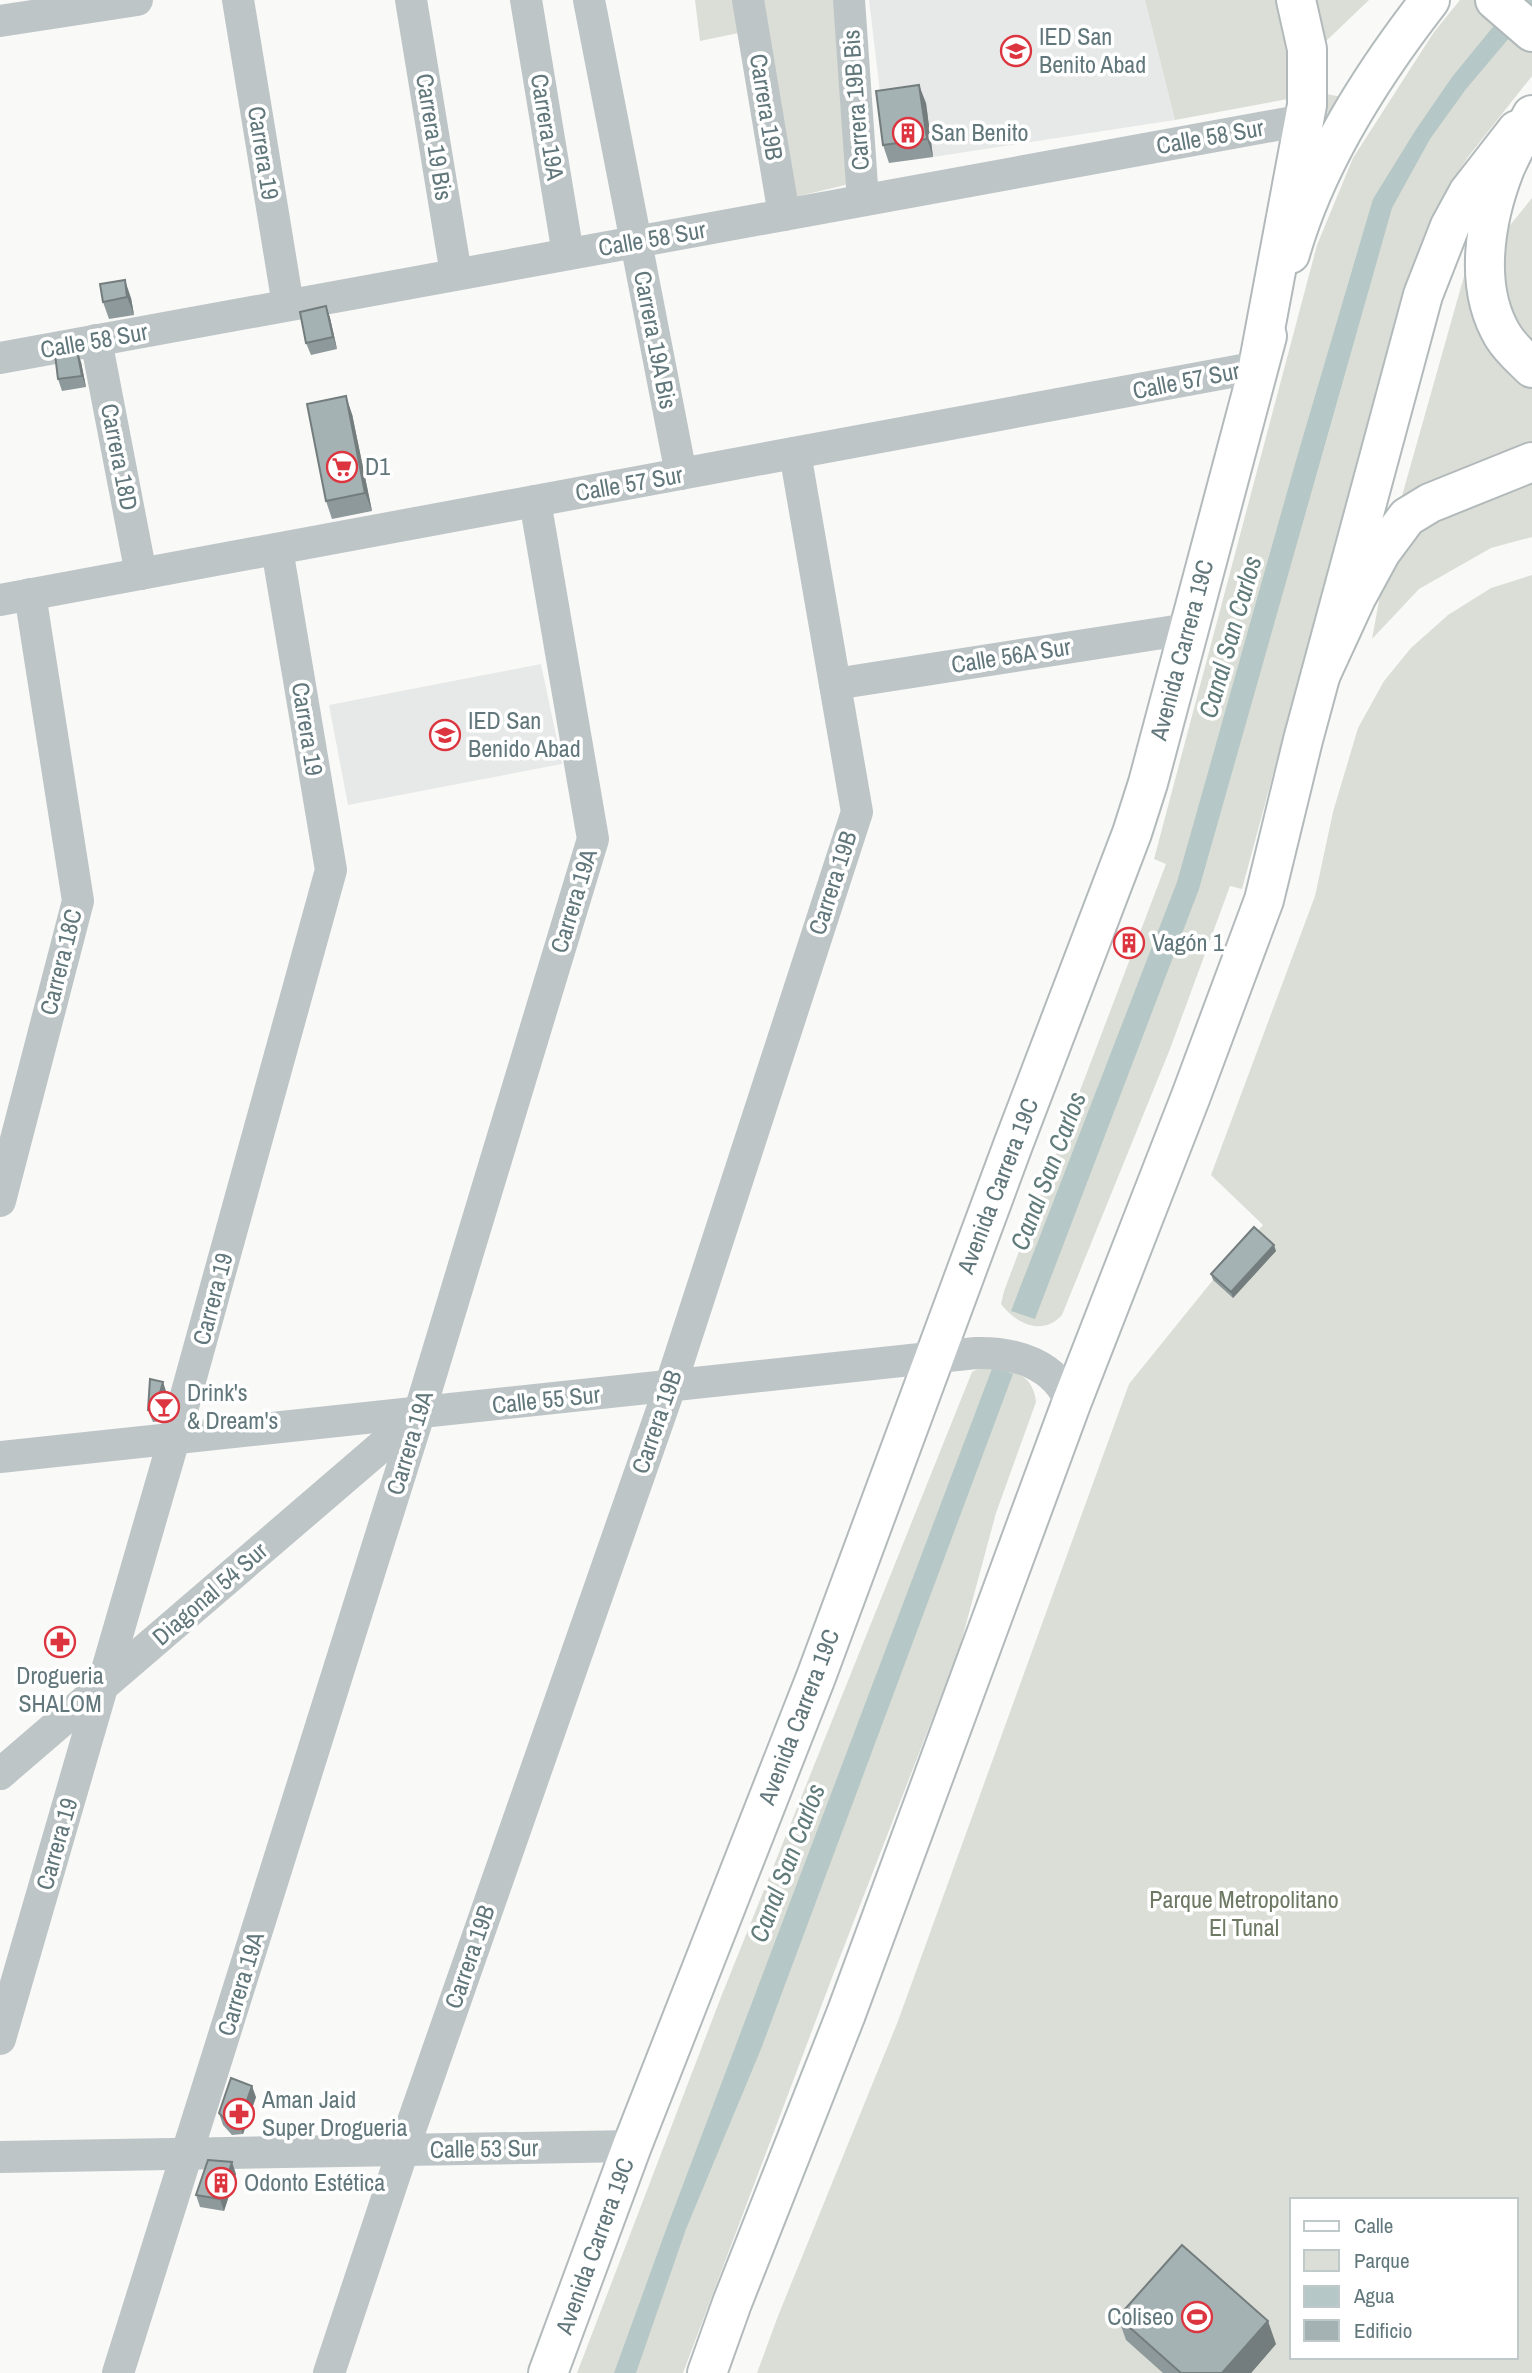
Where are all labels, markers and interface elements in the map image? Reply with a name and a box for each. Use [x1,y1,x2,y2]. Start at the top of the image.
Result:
place label: IED San Benito Abad [1039,20,1146,80]
street label: Carrera 19B Bis [834,29,876,172]
school or university icon: IED San Benito Abad [999,34,1033,68]
street label: Carrera 19B [743,51,791,162]
street label: Carrera 19 Bis [409,71,461,203]
street label: Carrera 19A [524,71,572,183]
street label: Carrera 19 [241,104,287,202]
street label: Calle 58 Sur [1154,111,1266,161]
building icon: San Benito [891,116,925,150]
place label: San Benito [931,116,1028,148]
street label: Calle 58 Sur [596,213,708,263]
street label: Carrera 19A Bis [627,268,685,412]
street label: Calle 58 Sur [38,315,150,365]
street label: Calle 57 Sur [1130,354,1242,406]
street label: Carrera 18D [94,401,146,513]
supermarket icon: D1 [325,450,359,484]
place label: D1 [365,450,390,482]
street label: Calle 57 Sur [573,458,685,508]
water label: Canal San Carlos [1190,552,1269,722]
street label: Avenida Carrera 19C [1141,556,1221,744]
street label: Calle 56A Sur [949,630,1073,680]
street label: Carrera 19 [285,680,331,778]
place label: IED San Benido Abad [468,704,581,764]
school or university icon: IED San Benido Abad [428,718,462,752]
street label: Carrera 19B [800,827,864,939]
street label: Carrera 19A [542,844,604,957]
street label: Carrera 18C [31,905,89,1018]
building icon: Vagón 1 [1112,926,1146,960]
place label: Vagón 1 [1152,926,1224,958]
water label: Canal San Carlos [1001,1087,1094,1255]
street label: Avenida Carrera 19C [949,1093,1045,1279]
street label: Carrera 19 [184,1249,240,1348]
street label: Carrera 19B [623,1366,689,1478]
place label: Drink's & Dream's [187,1376,278,1436]
street label: Calle 55 Sur [490,1377,602,1421]
street label: Carrera 19A [378,1386,440,1499]
bar icon: Drink's & Dream's [147,1390,181,1424]
street label: Diagonal 54 Sur [145,1534,274,1652]
street label: Avenida Carrera 19C [750,1624,846,1810]
pharmacy icon: Drogueria SHALOM [43,1625,77,1659]
place label: Drogueria SHALOM [16,1659,104,1719]
water label: Canal San Carlos [740,1779,833,1947]
street label: Carrera 19 [28,1794,84,1893]
park label: Parque Metropolitano El Tunal [1149,1883,1339,1943]
street label: Carrera 19B [436,1901,502,2013]
street label: Carrera 19A [209,1927,271,2040]
place label: Aman Jaid Super Drogueria [261,2083,408,2143]
pharmacy icon: Aman Jaid Super Drogueria [222,2097,256,2131]
street label: Calle 53 Sur [430,2131,539,2165]
street label: Avenida Carrera 19C [547,2153,641,2339]
building icon: Odonto Estética [204,2166,238,2200]
place label: Odonto Estética [244,2166,385,2198]
legend [1290,2198,1518,2359]
text: Calle [1354,2211,1393,2240]
text: Parque [1354,2246,1410,2275]
text: Agua [1353,2281,1395,2310]
place label: Coliseo [1107,2300,1174,2332]
sports icon: Coliseo [1180,2300,1214,2334]
text: Edificio [1354,2316,1412,2345]

